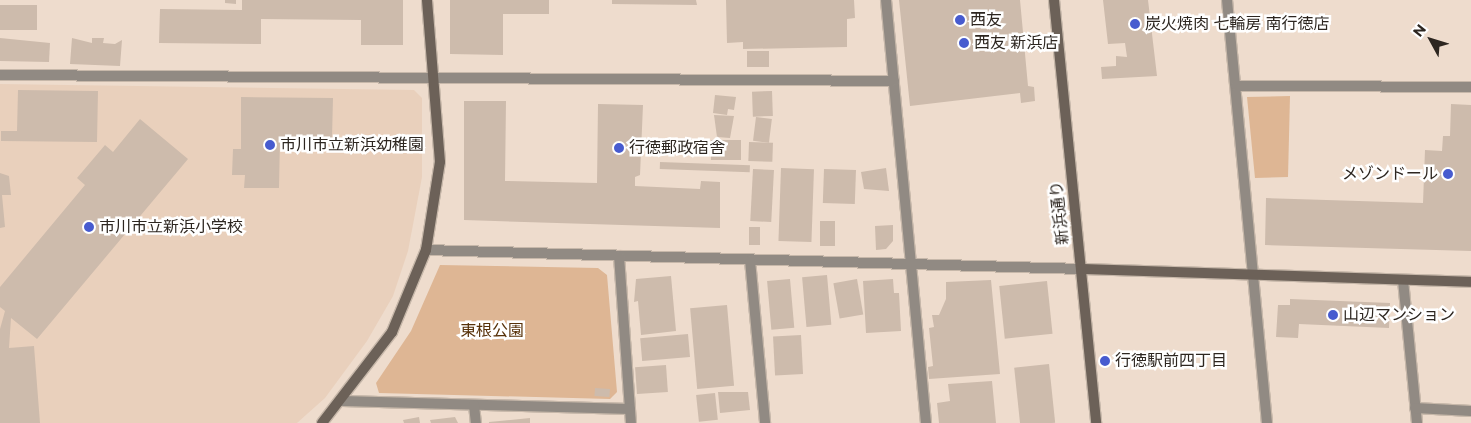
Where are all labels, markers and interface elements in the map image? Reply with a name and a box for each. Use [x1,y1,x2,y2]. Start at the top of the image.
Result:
place label: 西友 [970,10,1002,30]
marker: 西友 [954,14,966,26]
place label: 炭火焼肉 七輪房 南行徳店 [1145,14,1329,34]
north arrow [1406,15,1456,65]
marker: 炭火焼肉 七輪房 南行徳店 [1129,18,1141,30]
text: N [1409,21,1430,41]
place label: 西友 新浜店 [974,33,1058,53]
marker: 西友 新浜店 [958,37,970,49]
place label: 市川市立新浜幼稚園 [280,135,424,155]
place label: 行徳郵政宿舎 [629,138,725,158]
marker: 市川市立新浜幼稚園 [264,139,276,151]
marker: 行徳郵政宿舎 [613,142,625,154]
place label: メゾンドール [1342,164,1438,184]
marker: メゾンドール [1442,168,1454,180]
street label: 新浜通り [1047,180,1073,246]
place label: 市川市立新浜小学校 [99,217,243,237]
marker: 市川市立新浜小学校 [83,221,95,233]
place label: 山辺マンション [1343,305,1455,325]
marker: 山辺マンション [1327,309,1339,321]
park label: 東根公園 [460,321,524,341]
place label: 行徳駅前四丁目 [1115,351,1227,371]
marker: 行徳駅前四丁目 [1099,355,1111,367]

